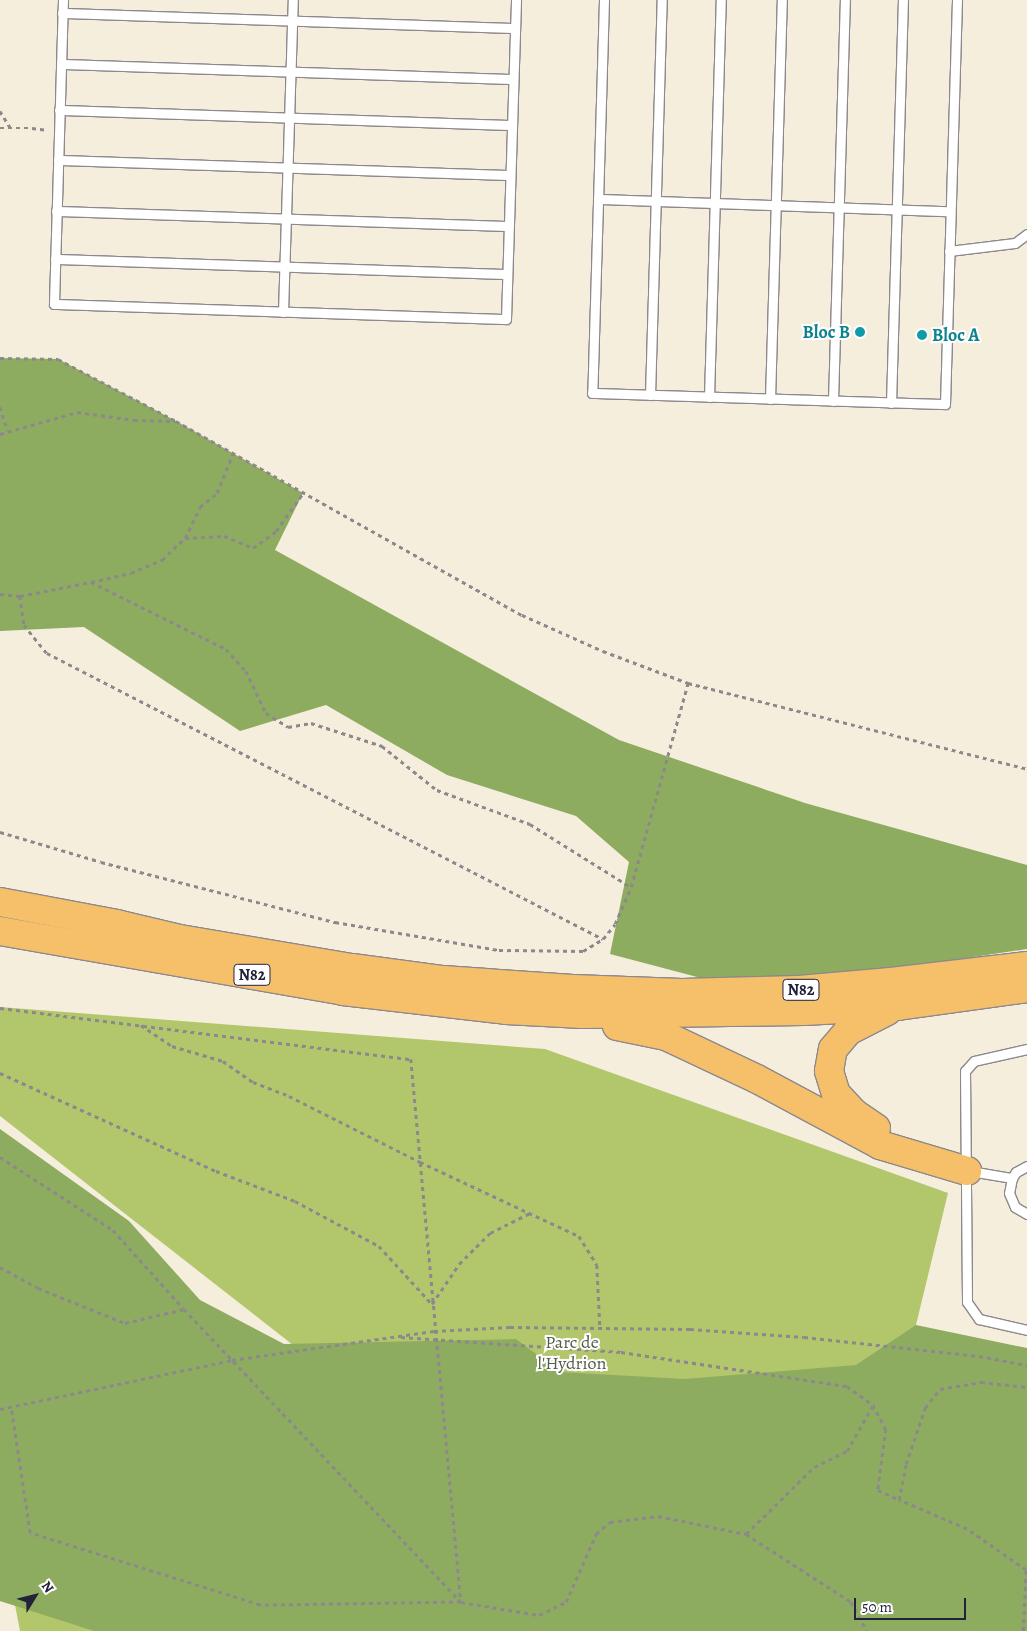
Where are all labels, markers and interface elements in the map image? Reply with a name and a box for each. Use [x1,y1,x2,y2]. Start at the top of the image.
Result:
place label: Bloc B [803,321,850,343]
place label: Bloc A [932,324,979,346]
marker: Bloc B [854,326,866,338]
marker: Bloc A [916,329,928,341]
road number: N82 [233,962,271,988]
road number: N82 [782,976,820,1004]
park label: Parc de l'Hydrion [538,1332,606,1375]
north arrow [10,1571,60,1621]
text: N [37,1577,58,1597]
scale bar [857,1588,970,1620]
text: 50 m [862,1597,892,1617]

